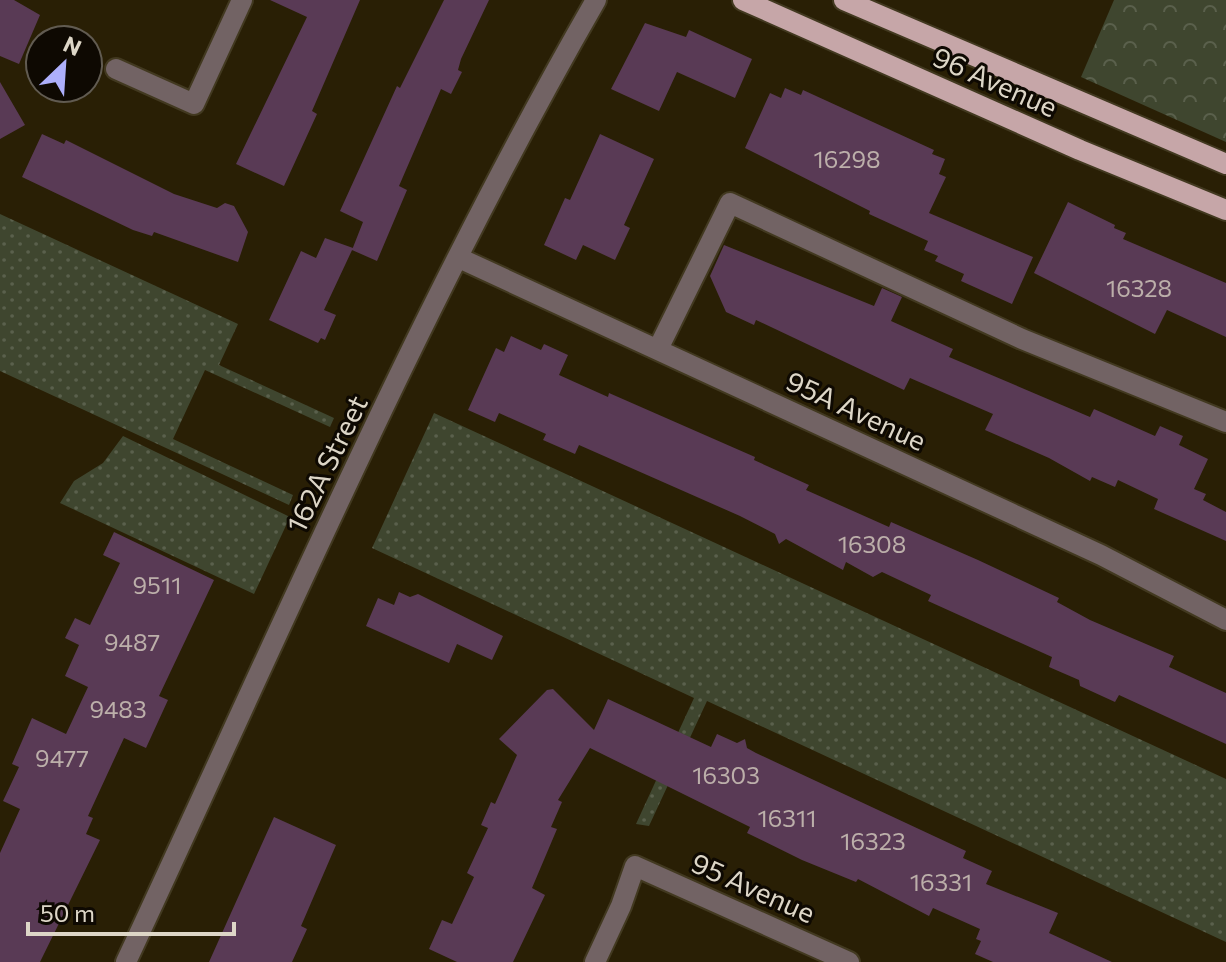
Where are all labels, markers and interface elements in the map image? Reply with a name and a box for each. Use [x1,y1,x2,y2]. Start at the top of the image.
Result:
north arrow [24,24,104,104]
text: N [59,30,86,61]
street label: 96 Avenue [928,39,1063,124]
house number: 16298 [813,144,881,173]
house number: 16328 [1106,273,1172,302]
street label: 95A Avenue [781,363,932,457]
street label: 162A Street [278,389,374,538]
house number: 16308 [838,529,906,558]
house number: 9511 [133,570,181,599]
house number: 9487 [104,627,160,656]
house number: 9483 [89,694,147,723]
house number: 9477 [35,743,89,772]
house number: 16303 [692,760,760,789]
house number: 16311 [758,803,816,832]
house number: 16323 [840,826,906,855]
street label: 95 Avenue [686,845,821,929]
house number: 16331 [910,867,972,896]
scale bar [28,886,234,936]
text: 50 m [40,898,95,927]

